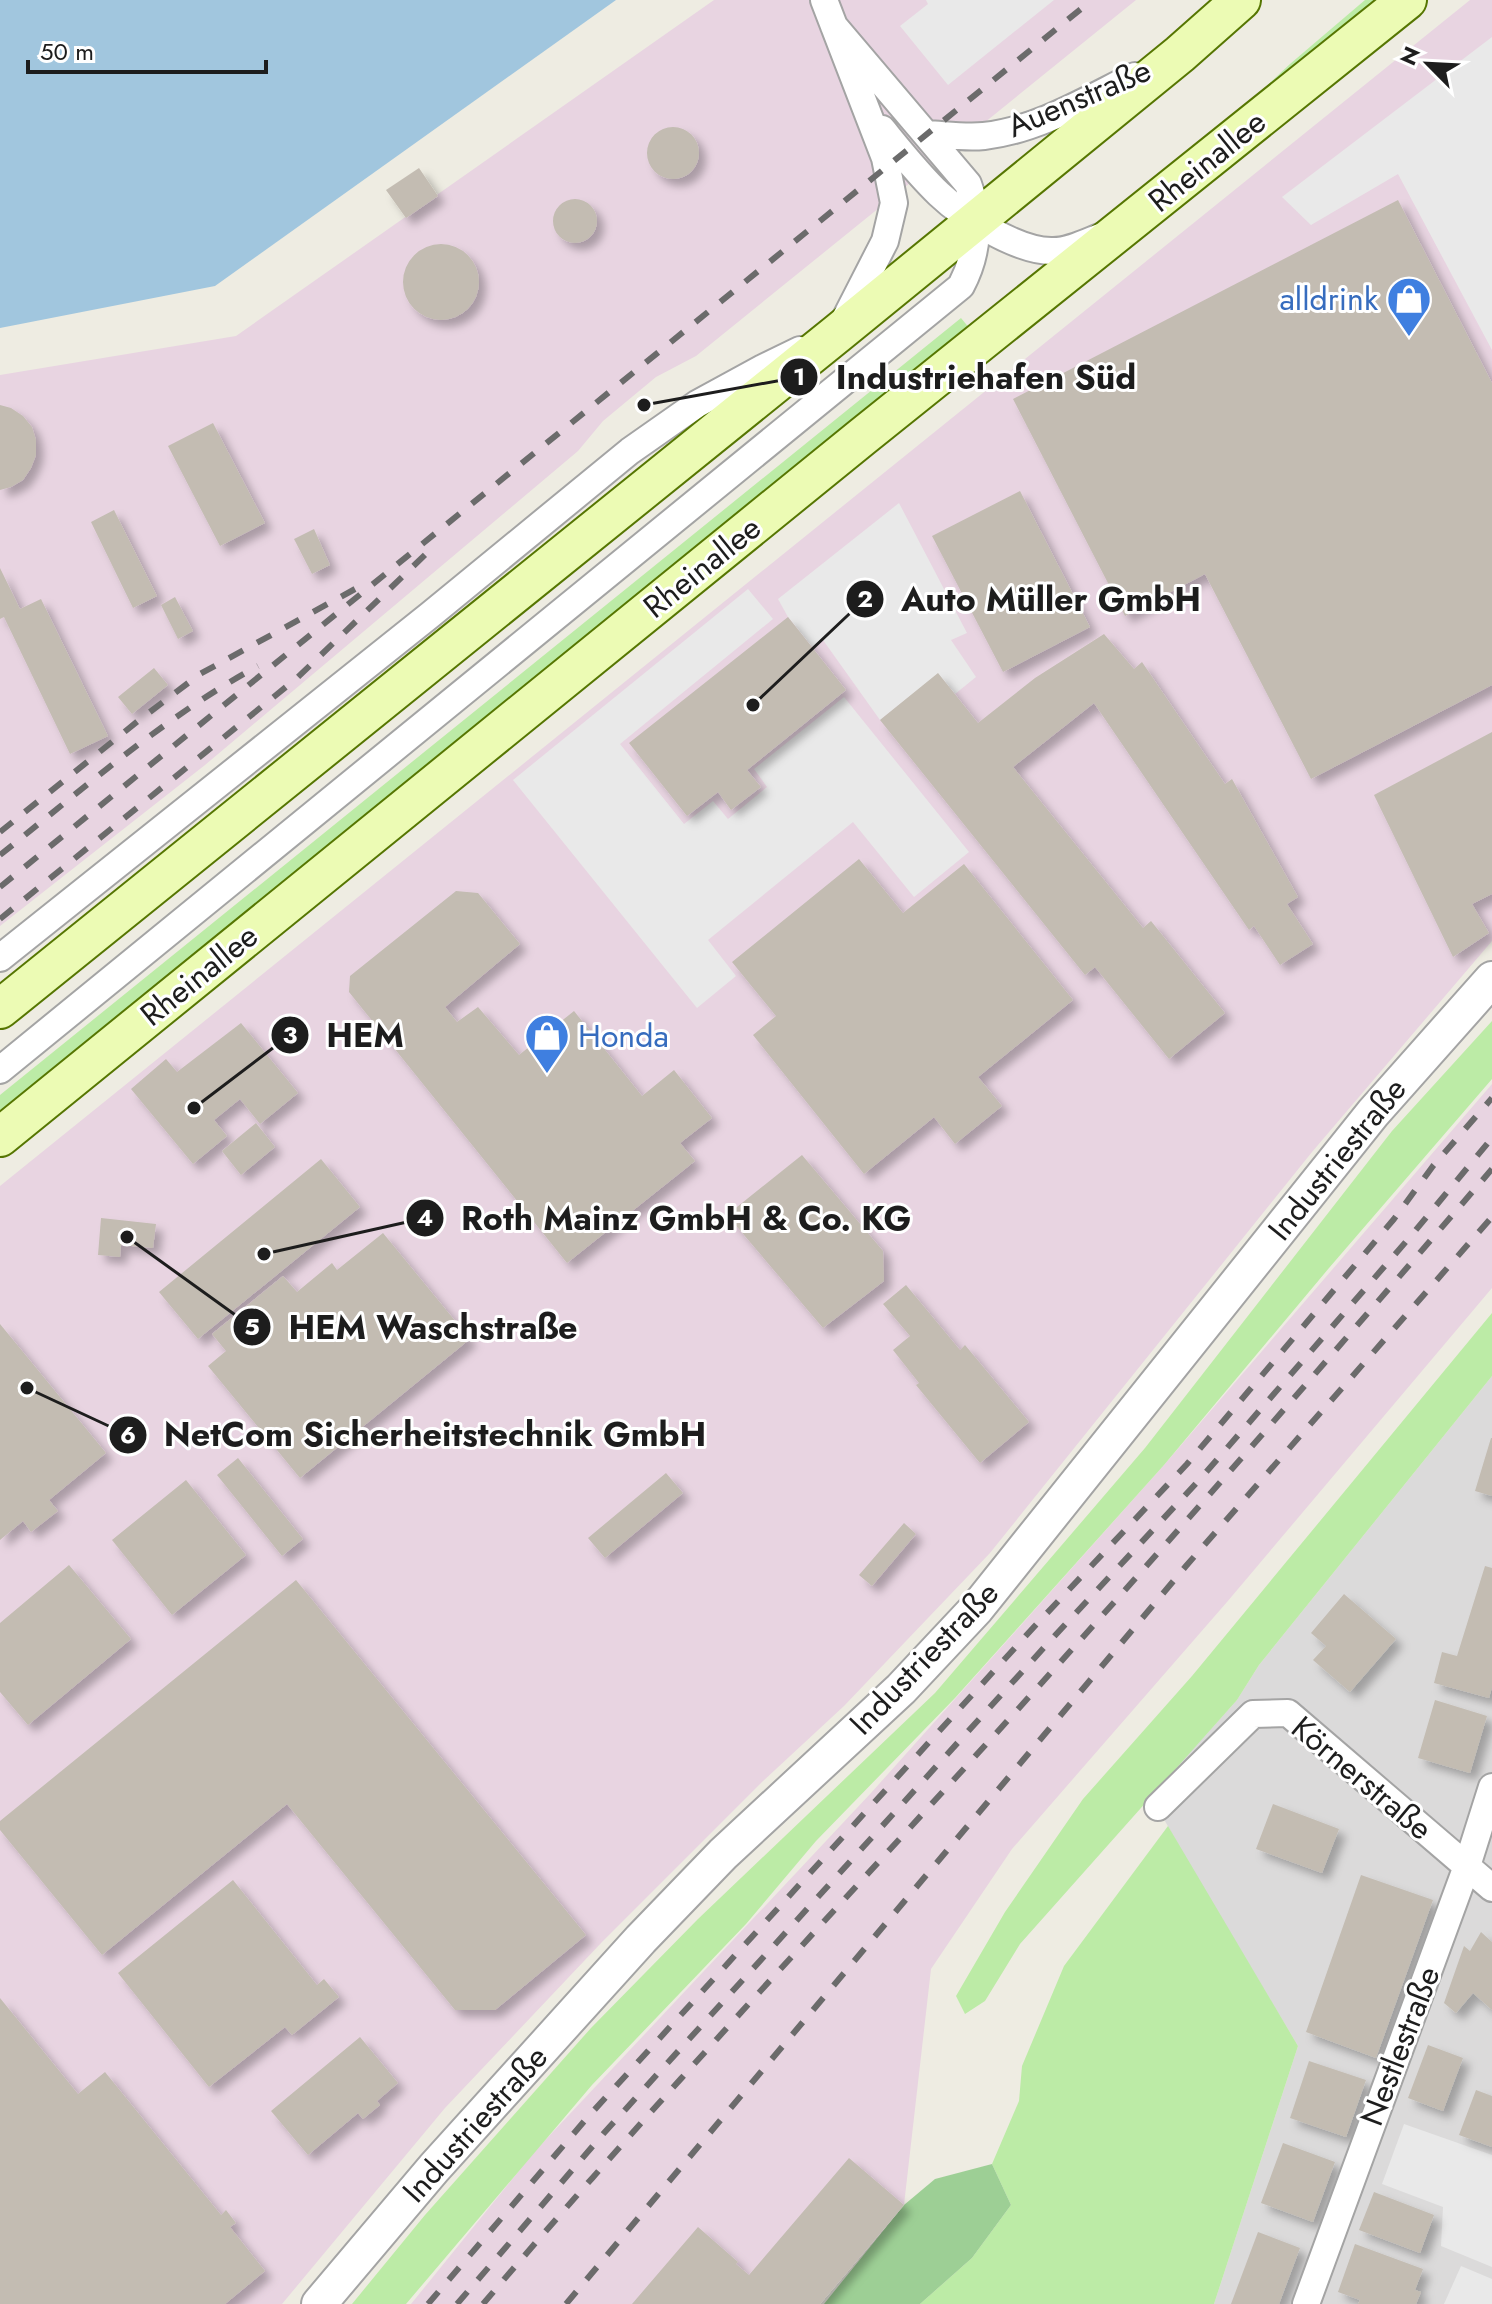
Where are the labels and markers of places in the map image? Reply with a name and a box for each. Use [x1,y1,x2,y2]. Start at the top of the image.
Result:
shop icon: alldrink [1385,275,1433,338]
place label: alldrink [1279,276,1379,322]
callout: Industriehafen Süd [779,348,1152,406]
callout: Auto Müller GmbH [845,570,1217,628]
callout: HEM [270,1006,420,1064]
shop icon: Honda [523,1012,571,1075]
place label: Honda [578,1013,669,1059]
callout: Roth Mainz GmbH & Co. KG [405,1189,927,1247]
callout: HEM Waschstraße [232,1298,593,1356]
callout: NetCom Sicherheitstechnik GmbH [108,1406,722,1464]

